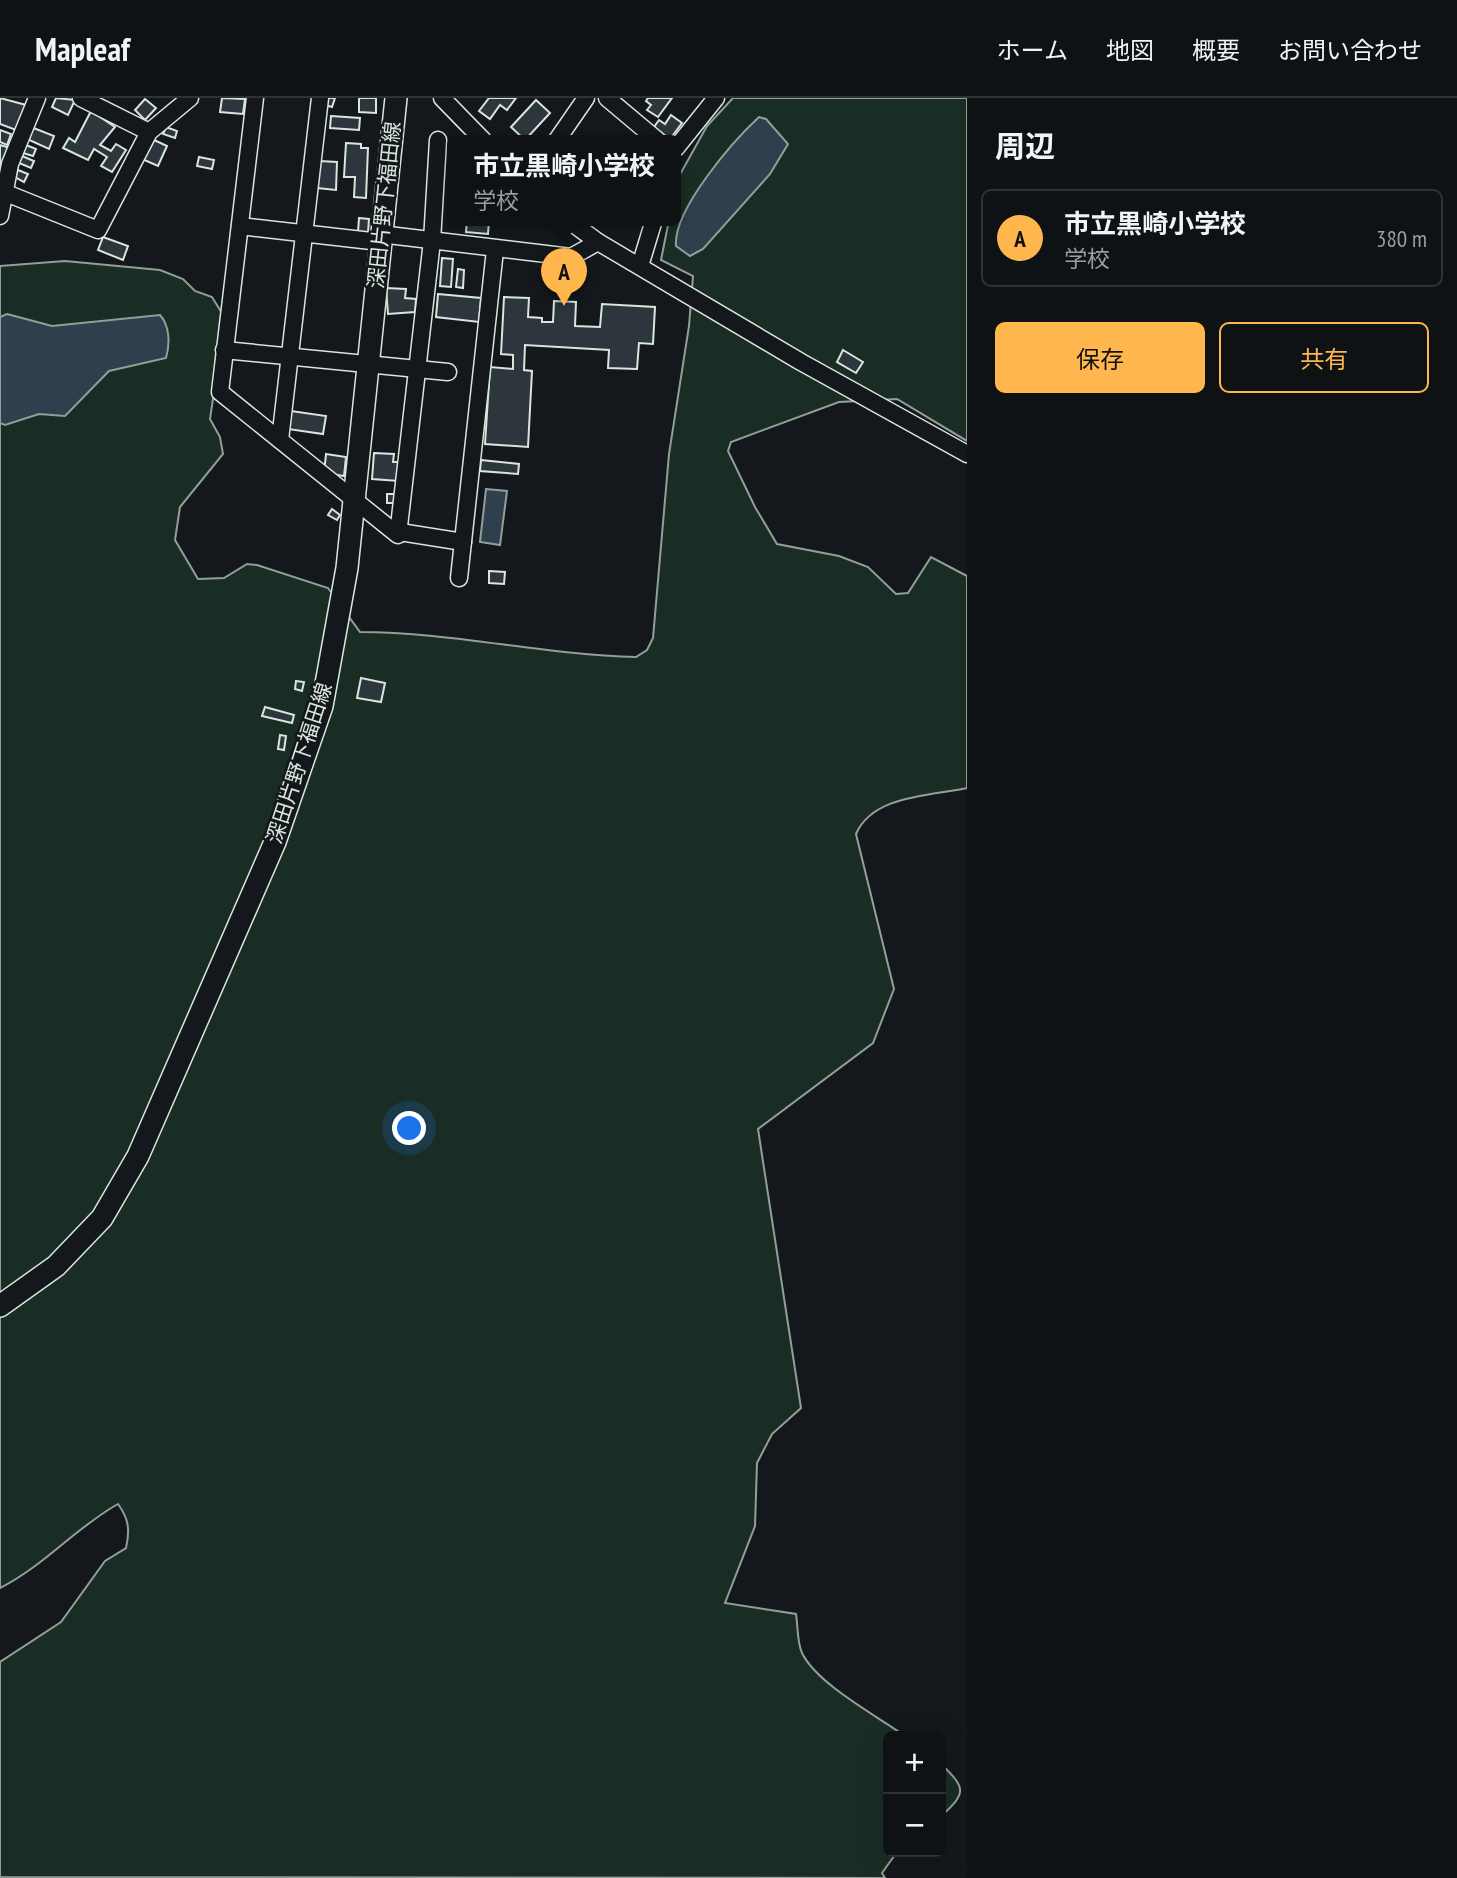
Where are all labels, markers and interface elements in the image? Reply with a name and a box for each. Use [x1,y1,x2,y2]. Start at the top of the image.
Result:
text: Mapleaf [35,27,130,70]
text: ホーム [997,35,1068,66]
text: 地図 [1106,35,1154,66]
text: 概要 [1192,35,1240,66]
text: お問い合わせ [1278,35,1422,66]
street label: 深田片野下福田線 [362,120,406,290]
text: 周辺 [995,126,1055,165]
popup [447,135,681,226]
text: 市立黒崎小学校 [473,149,655,182]
text: 学校 [473,186,519,215]
text: 市立黒崎小学校 [1064,207,1246,240]
text: A [1014,224,1026,253]
text: 380 m [1376,224,1427,253]
text: 学校 [1064,244,1110,273]
pin: A [541,248,587,306]
button: 保存 [995,322,1205,393]
button: 共有 [1219,322,1429,393]
street label: 深田片野下福田線 [260,679,338,847]
your location [392,1111,426,1145]
map controls [883,1731,946,1857]
button: + [883,1731,946,1794]
button: − [883,1794,946,1857]

